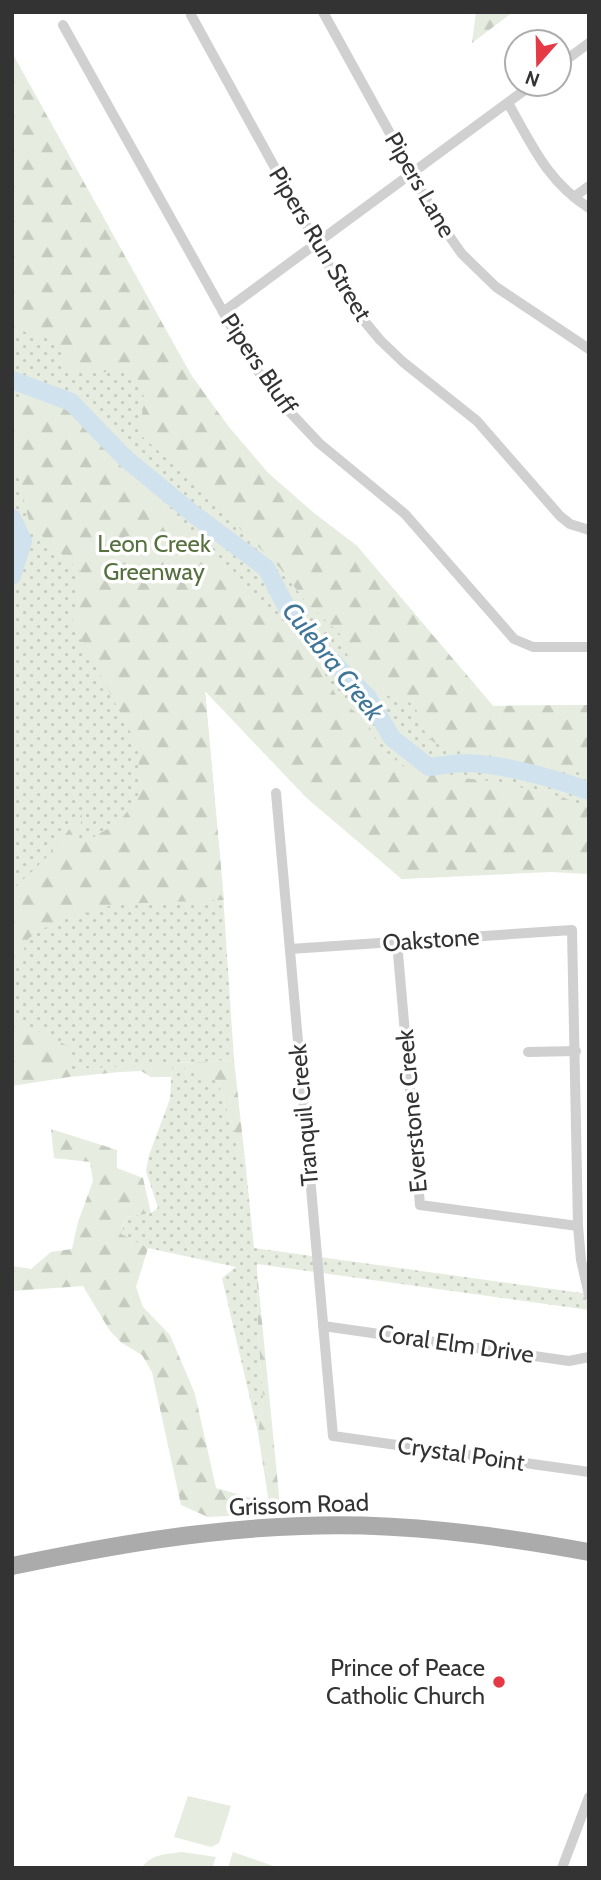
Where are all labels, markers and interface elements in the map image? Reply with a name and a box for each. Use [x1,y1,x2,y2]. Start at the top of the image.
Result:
north arrow [503,28,573,98]
text: N [522,65,543,92]
street label: Pipers Lane [379,127,462,242]
street label: Pipers Run Street [263,161,378,326]
street label: Pipers Bluff [215,308,304,420]
park label: Leon Creek Greenway [97,529,211,586]
water label: Culebra Creek [275,595,391,727]
street label: Oakstone [381,922,481,957]
street label: Everstone Creek [390,1028,433,1194]
street label: Tranquil Creek [283,1043,324,1187]
street label: Coral Elm Drive [376,1318,536,1369]
street label: Crystal Point [396,1430,526,1477]
street label: Grissom Road [228,1488,370,1521]
place label: Prince of Peace Catholic Church [326,1653,485,1710]
marker: Prince of Peace Catholic Church [491,1674,507,1690]

